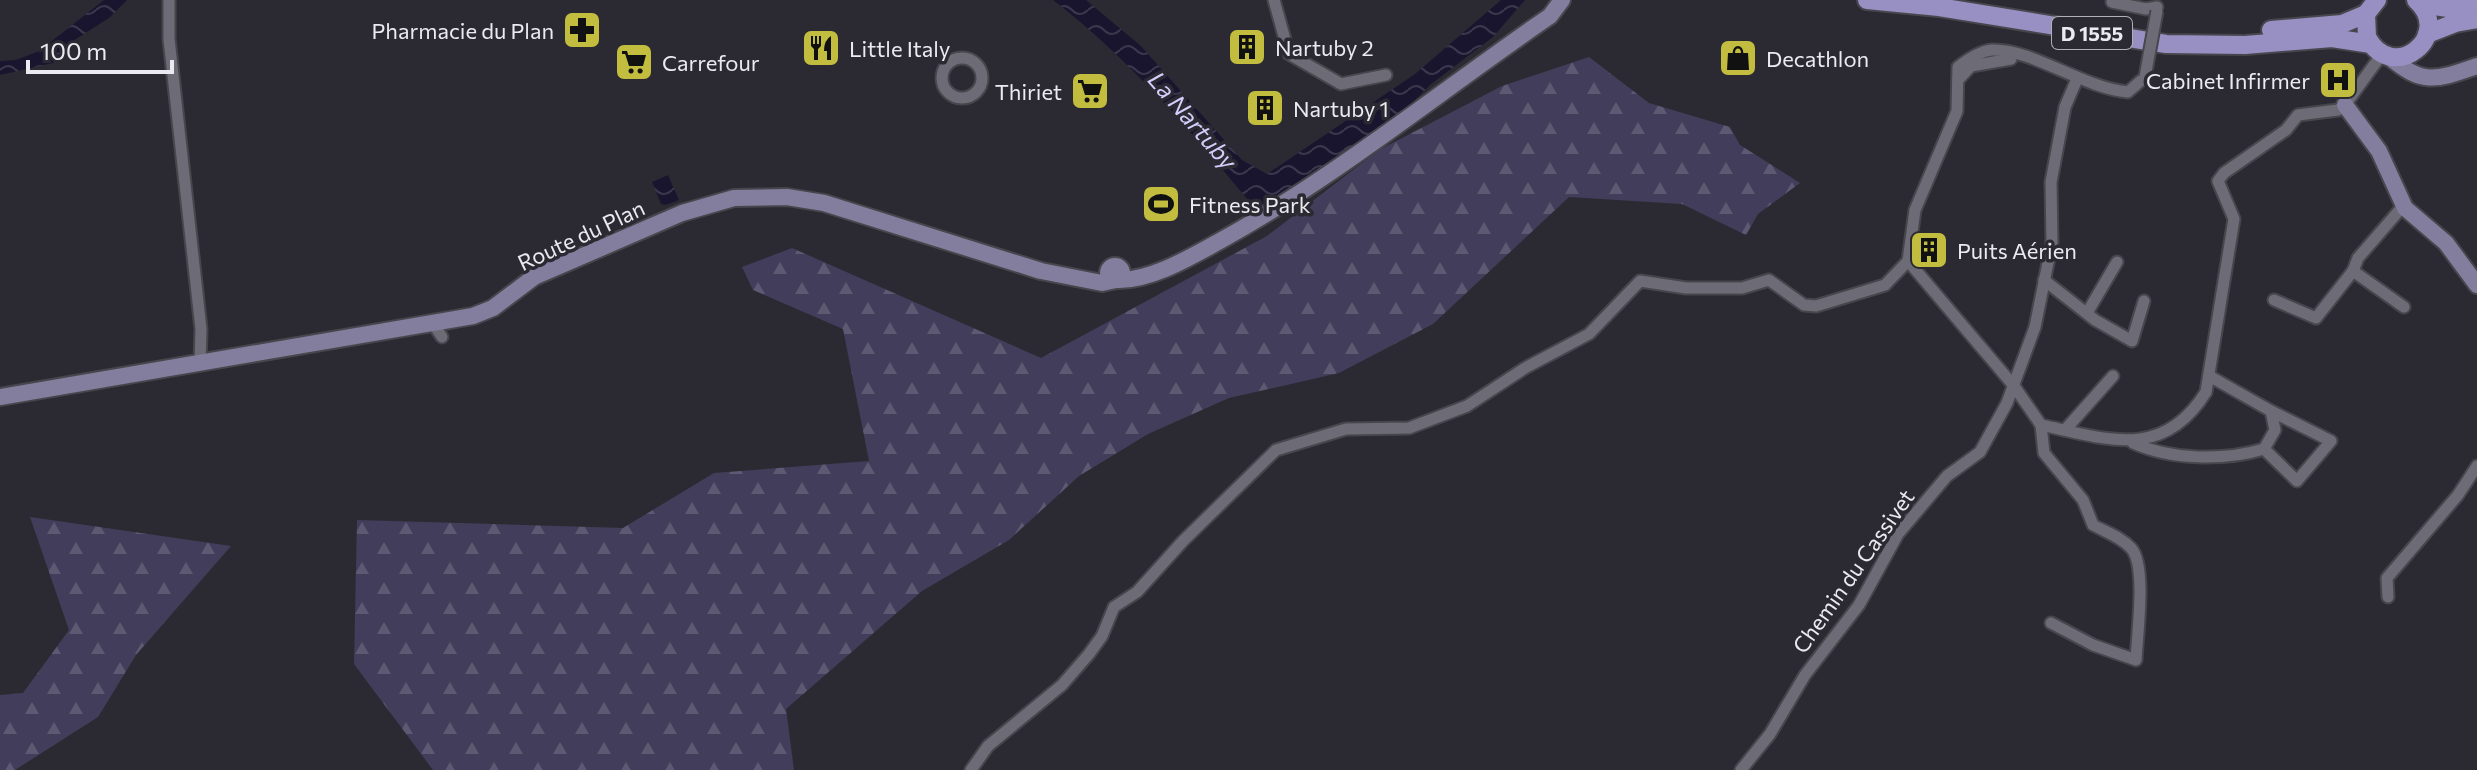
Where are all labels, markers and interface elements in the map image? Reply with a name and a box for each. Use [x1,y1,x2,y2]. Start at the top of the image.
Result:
pharmacy icon: Pharmacie du Plan [561,9,603,51]
place label: Pharmacie du Plan [372,17,554,44]
road number: D 1555 [2052,17,2132,49]
scale bar [28,24,172,74]
building icon: Nartuby 2 [1226,26,1268,68]
restaurant icon: Little Italy [800,27,842,69]
place label: Nartuby 2 [1275,34,1374,61]
place label: Little Italy [849,35,950,62]
text: 100 m [40,36,107,65]
shop icon: Decathlon [1717,37,1759,79]
supermarket icon: Carrefour [613,41,655,83]
place label: Decathlon [1766,45,1869,72]
place label: Carrefour [662,49,760,76]
hospital icon: Cabinet Infirmer [2317,59,2359,101]
water label: La Nartuby [1143,65,1244,176]
place label: Cabinet Infirmer [2146,67,2310,94]
supermarket icon: Thiriet [1069,70,1111,112]
place label: Thiriet [995,78,1062,105]
building icon: Nartuby 1 [1244,87,1286,129]
place label: Nartuby 1 [1293,95,1389,122]
sports icon: Fitness Park [1140,183,1182,225]
place label: Fitness Park [1189,191,1311,218]
street label: Route du Plan [513,194,649,276]
building icon: Puits Aérien [1908,229,1950,271]
place label: Puits Aérien [1957,237,2077,264]
street label: Chemin du Cassivet [1786,484,1920,658]

